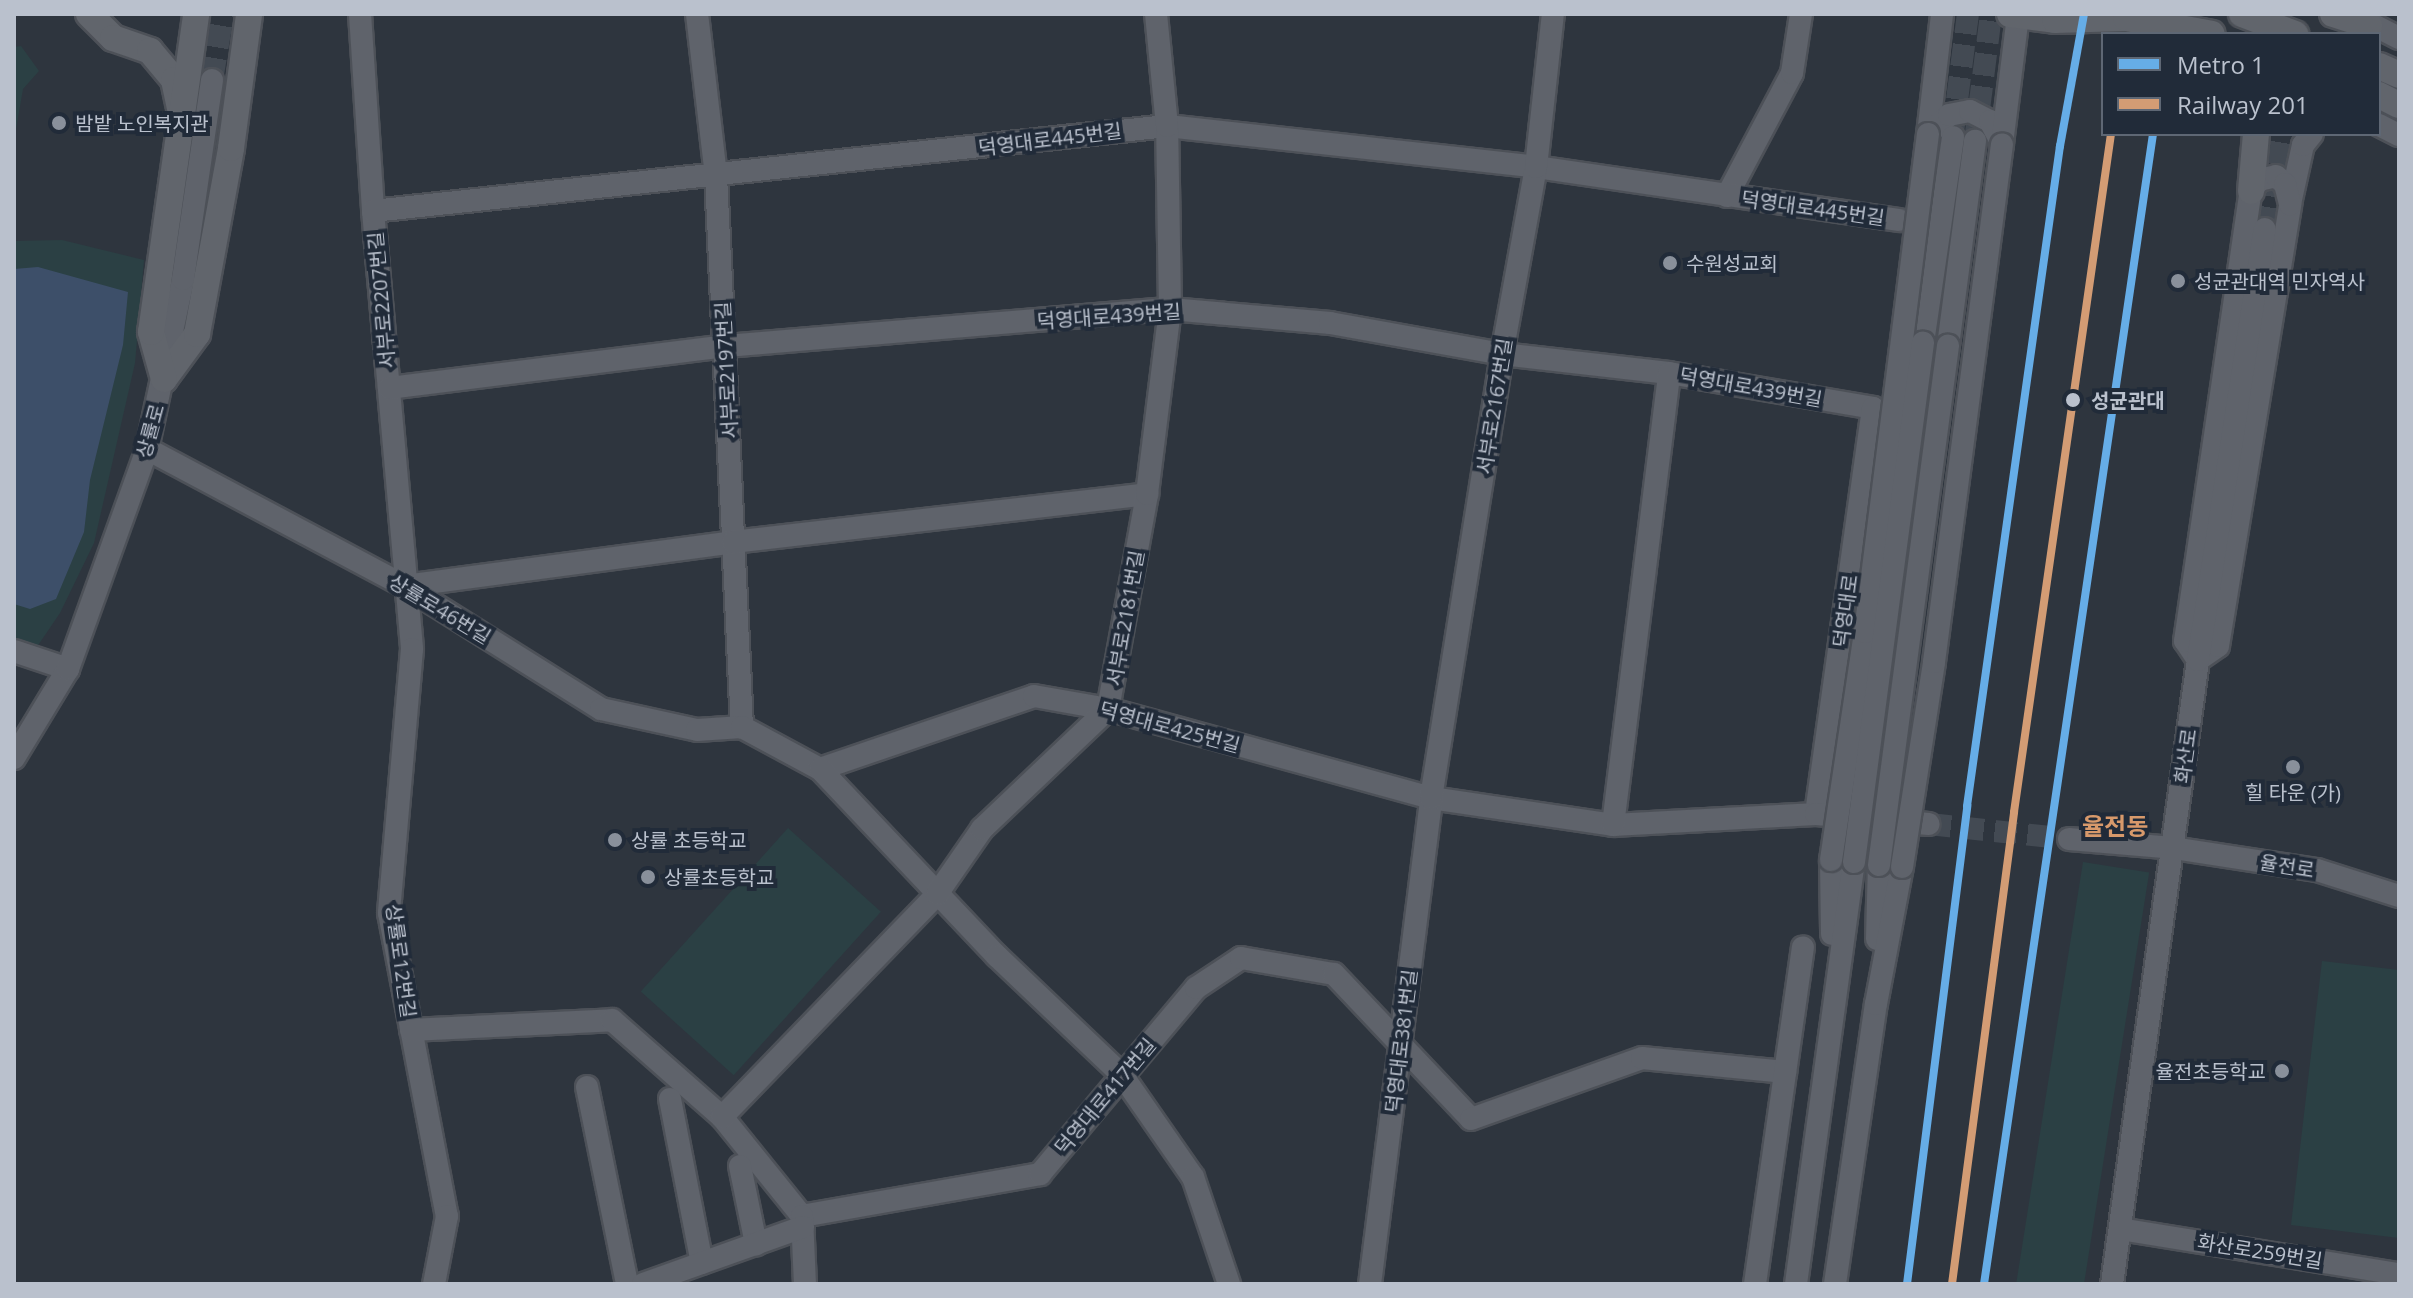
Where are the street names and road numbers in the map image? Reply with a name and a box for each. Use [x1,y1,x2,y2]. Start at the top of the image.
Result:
street label: 덕영대로445번길 [977,118,1123,160]
street label: 덕영대로445번길 [1740,186,1886,230]
street label: 서부로2207번길 [363,230,399,370]
street label: 덕영대로439번길 [1036,299,1182,333]
street label: 서부로2197번길 [710,301,742,439]
street label: 서부로2167번길 [1471,336,1517,476]
street label: 덕영대로439번길 [1678,363,1824,411]
street label: 상률로 [131,401,169,461]
street label: 서부로2181번길 [1101,548,1149,688]
street label: 상률로46번길 [385,569,495,649]
street label: 덕영대로 [1828,573,1862,649]
street label: 덕영대로425번길 [1097,697,1243,757]
street label: 화산로 [2169,727,2201,785]
street label: 율전로 [2258,850,2316,882]
street label: 상률로12번길 [381,902,421,1020]
street label: 덕영대로381번길 [1380,968,1422,1114]
street label: 덕영대로417번길 [1049,1033,1161,1159]
street label: 화산로259번길 [2196,1229,2324,1273]

